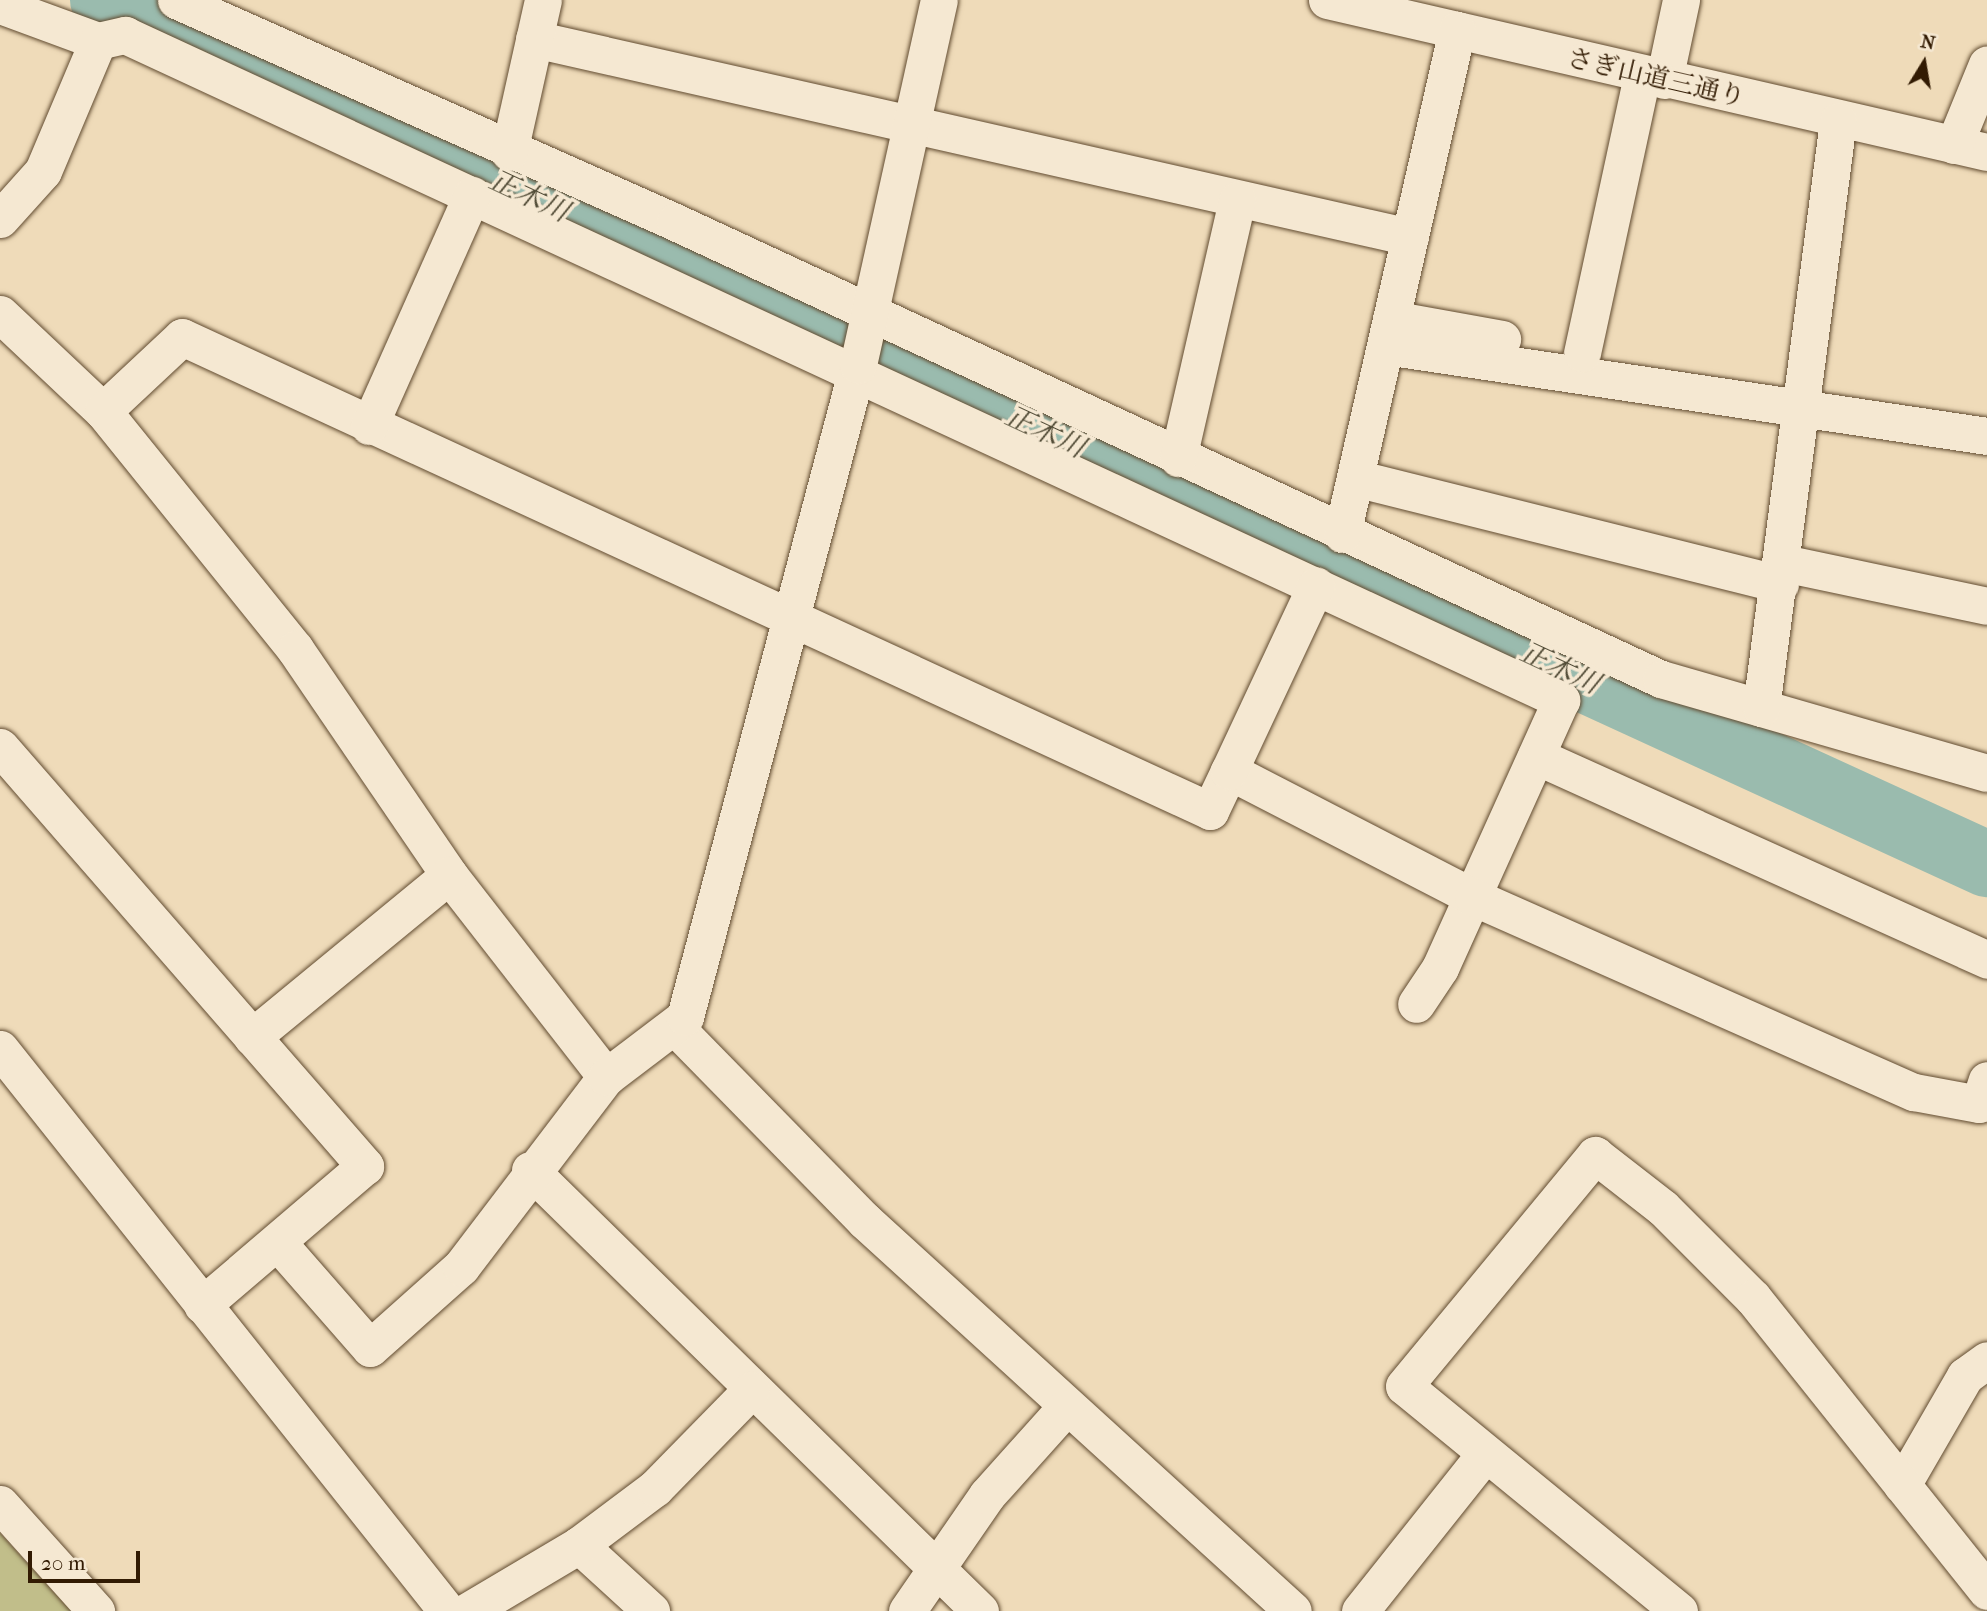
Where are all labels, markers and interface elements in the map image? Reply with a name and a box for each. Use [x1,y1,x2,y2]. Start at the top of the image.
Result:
north arrow [1889,28,1959,98]
text: N [1919,30,1937,55]
street label: さぎ山道三通り [1564,42,1748,114]
water label: 正木川 [484,163,574,229]
water label: 正木川 [1000,399,1090,465]
water label: 正木川 [1515,635,1605,701]
scale bar [32,1538,144,1582]
text: 20 m [41,1551,85,1575]

